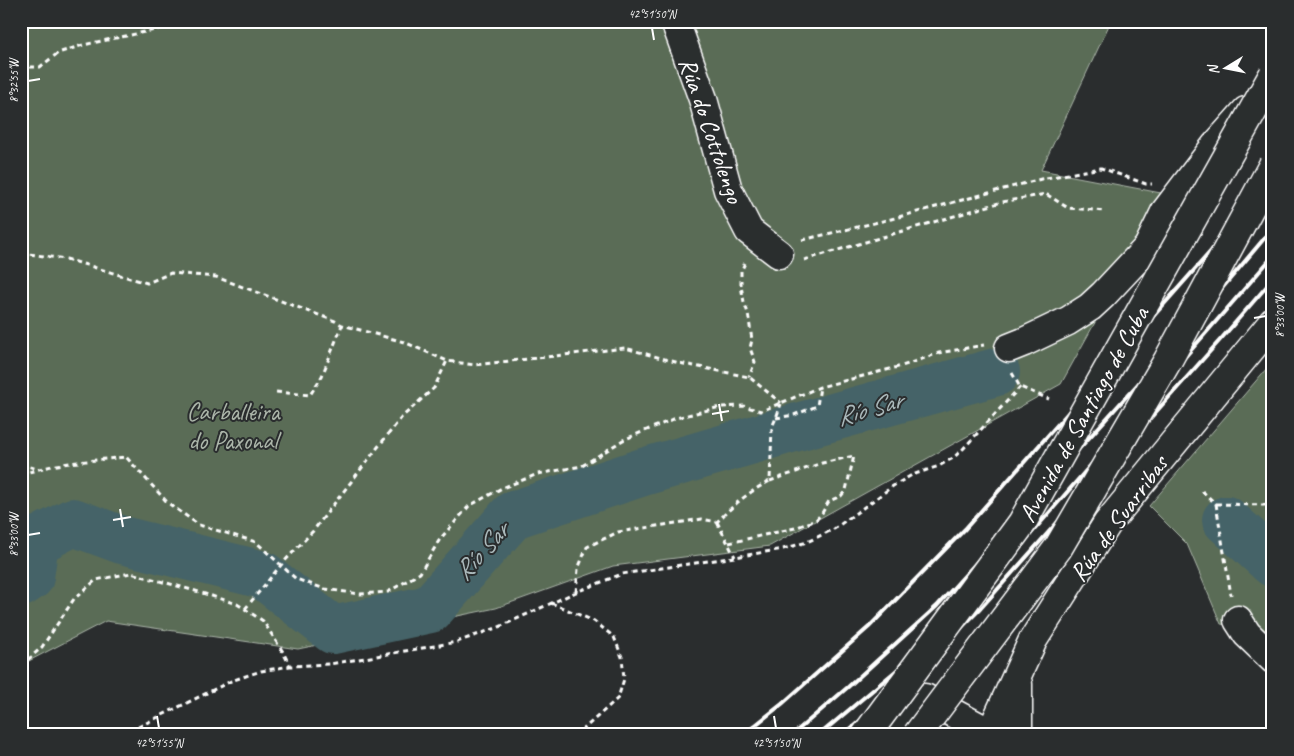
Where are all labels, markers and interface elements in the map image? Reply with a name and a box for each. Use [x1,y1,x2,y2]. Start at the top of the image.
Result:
text: 42°51'50"N [628,6,677,22]
north arrow [1202,42,1252,92]
street label: Rúa do Cottolengo [671,53,751,208]
text: 8°32'55"W [6,57,22,103]
text: N [1204,62,1223,76]
text: 8°33'00"W [1272,292,1288,338]
street label: Avenida de Santiago de Cuba [1011,299,1157,528]
water label: Río Sar [833,382,910,434]
park label: Carballeira do Paxonal [187,396,282,457]
street label: Rúa de Suarribas [1062,447,1177,588]
text: 8°33'00"W [6,511,22,557]
water label: Río Sar [447,512,519,587]
text: 42°51'55"N [135,735,184,751]
text: 42°51'50"N [752,735,801,751]

